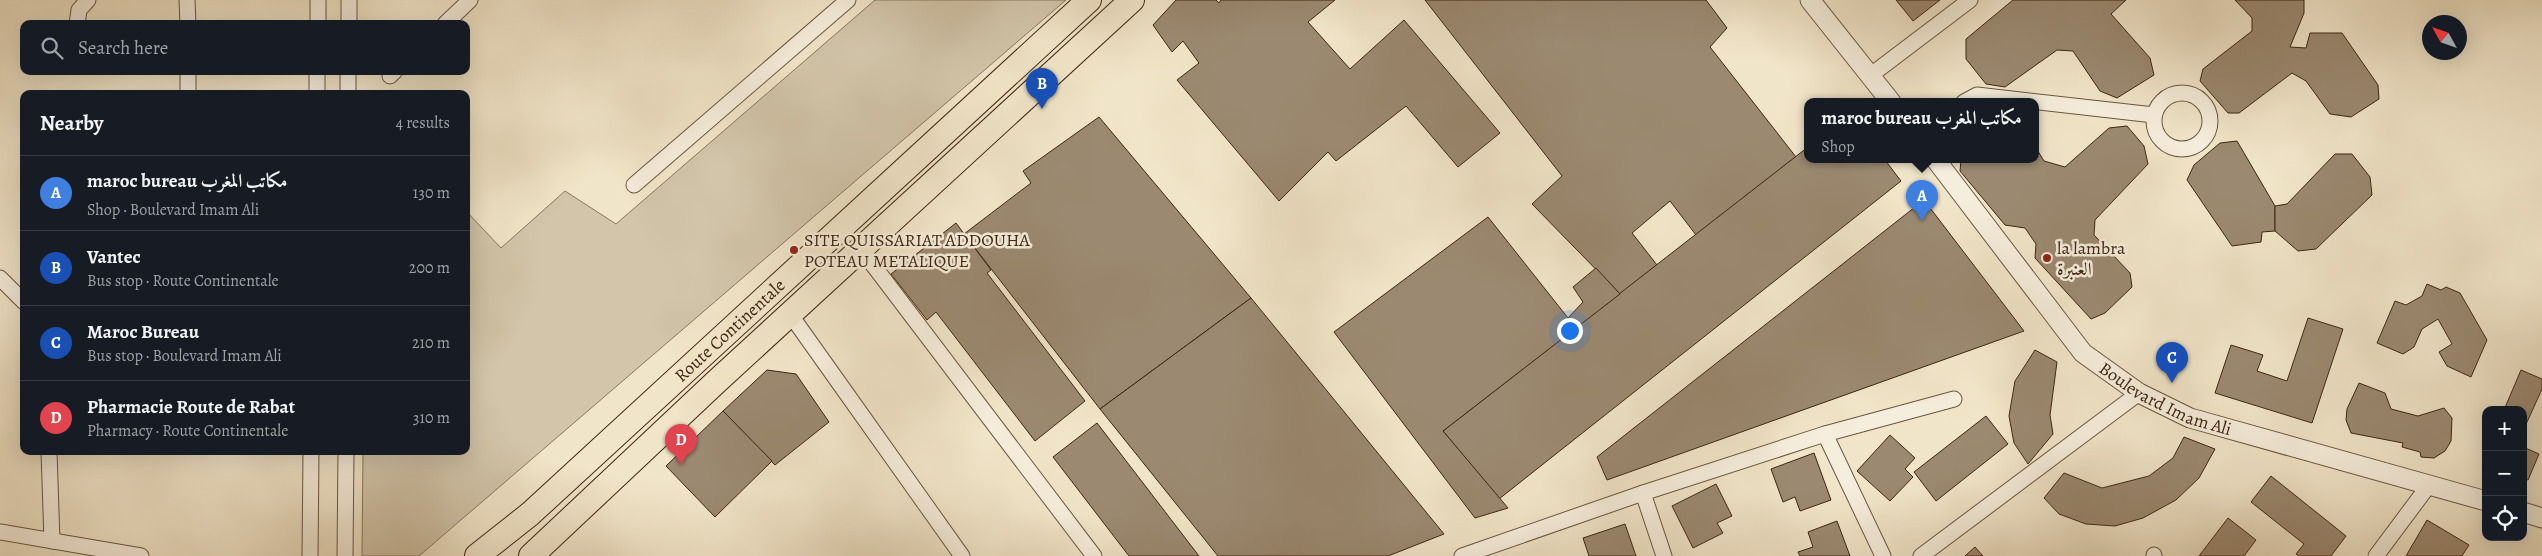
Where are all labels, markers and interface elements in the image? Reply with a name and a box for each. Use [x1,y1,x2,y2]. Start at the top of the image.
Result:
north arrow [2422,15,2467,60]
search box [20,20,470,75]
icon: search [38,34,66,62]
text: Search here [78,35,168,61]
pin: B [1026,68,1058,109]
popup [1804,98,2039,163]
text: maroc bureau مكاتب المغرب [1821,105,2022,131]
text: Nearby [40,109,103,137]
text: 4 results [396,112,450,134]
text: Shop [1821,136,1855,158]
text: maroc bureau مكاتب المغرب [87,168,287,194]
pin: A [1906,180,1938,221]
text: A [51,182,61,204]
text: 130 m [413,182,450,204]
text: Shop · Boulevard Imam Ali [87,199,259,221]
place label: SITE QUISSARIAT ADDOUHA POTEAU METALIQUE [804,228,1030,273]
place label: la lambra العنبرة [2057,236,2126,281]
text: Vantec [87,244,141,270]
marker: SITE QUISSARIAT ADDOUHA POTEAU METALIQUE [788,244,800,256]
marker: la lambra العنبرة [2041,252,2053,264]
text: B [51,257,61,279]
text: 200 m [409,257,450,279]
text: Bus stop · Route Continentale [87,270,279,292]
street label: Route Continentale [669,273,790,387]
your location [1557,318,1583,344]
text: Maroc Bureau [87,319,199,345]
text: C [51,332,61,354]
text: 210 m [412,332,450,354]
pin: C [2156,342,2188,383]
text: Bus stop · Boulevard Imam Ali [87,345,282,367]
street label: Boulevard Imam Ali [2094,356,2234,441]
text: Pharmacie Route de Rabat [87,394,295,420]
map controls [2482,406,2527,541]
button: + [2482,406,2527,451]
text: D [50,407,62,429]
text: 310 m [413,407,450,429]
text: Pharmacy · Route Continentale [87,420,288,442]
pin: D [665,424,697,465]
button: − [2482,451,2527,496]
button: locate [2482,496,2527,541]

